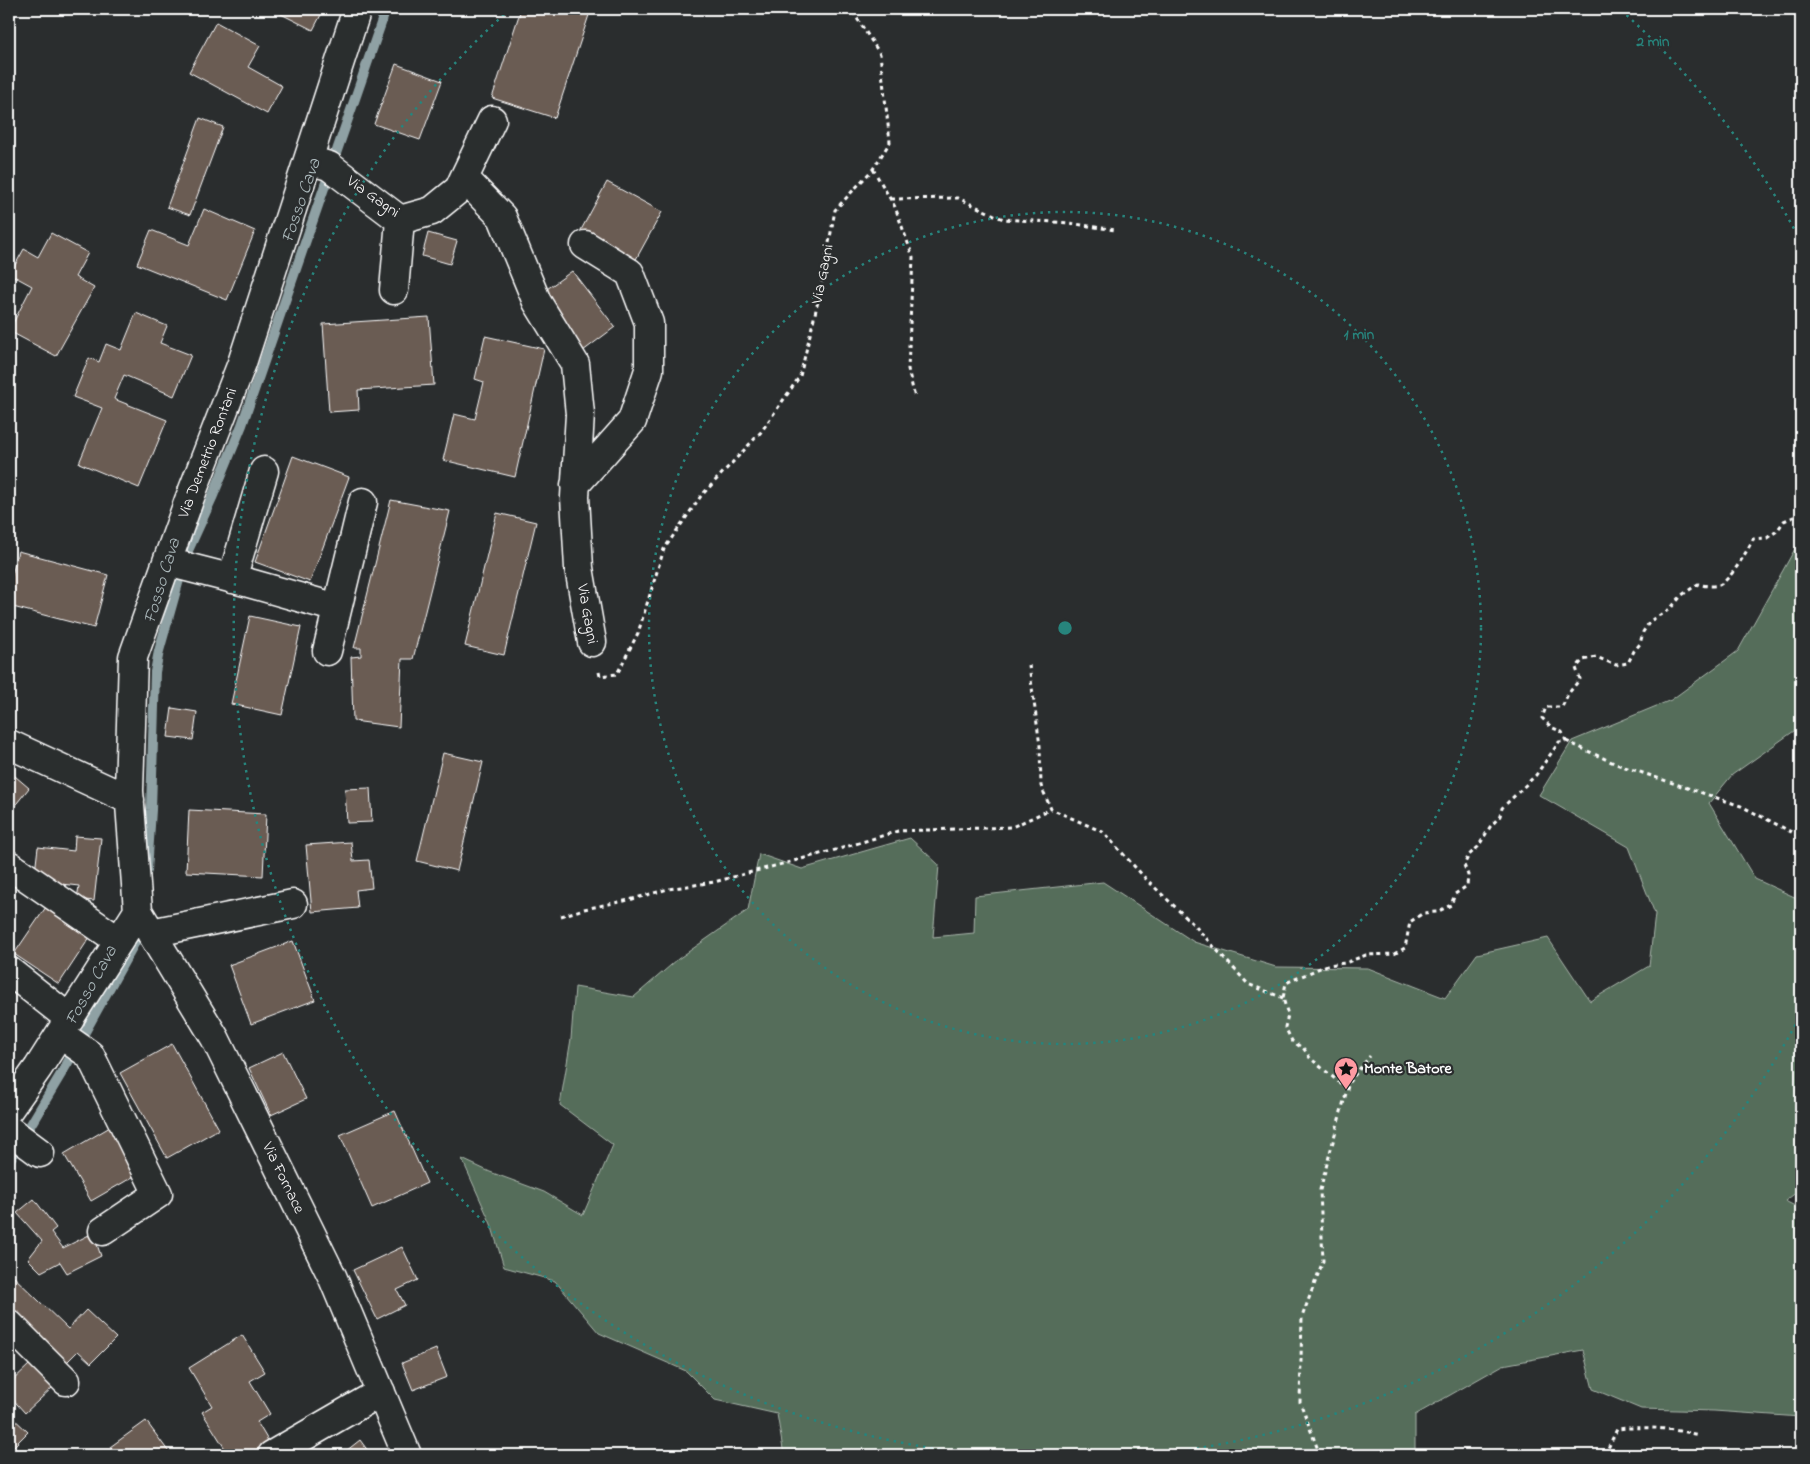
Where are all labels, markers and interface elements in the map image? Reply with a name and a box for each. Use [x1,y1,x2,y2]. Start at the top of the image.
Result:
text: 2 min [1636,31,1670,53]
water label: Fosso Cava [275,155,329,247]
street label: Via Gagni [341,169,405,224]
street label: Via Gagni [805,242,841,307]
text: 1 min [1344,324,1375,346]
street label: Via Demetrio Rontani [172,384,244,523]
water label: Fosso Cava [138,535,188,627]
street label: Via Gagni [570,581,604,646]
centre of rings [1056,619,1074,637]
water label: Fosso Cava [59,941,125,1031]
place icon: Monte Batore [1333,1056,1359,1090]
place label: Monte Batore [1364,1057,1453,1081]
street label: Via Fornace [255,1137,311,1219]

